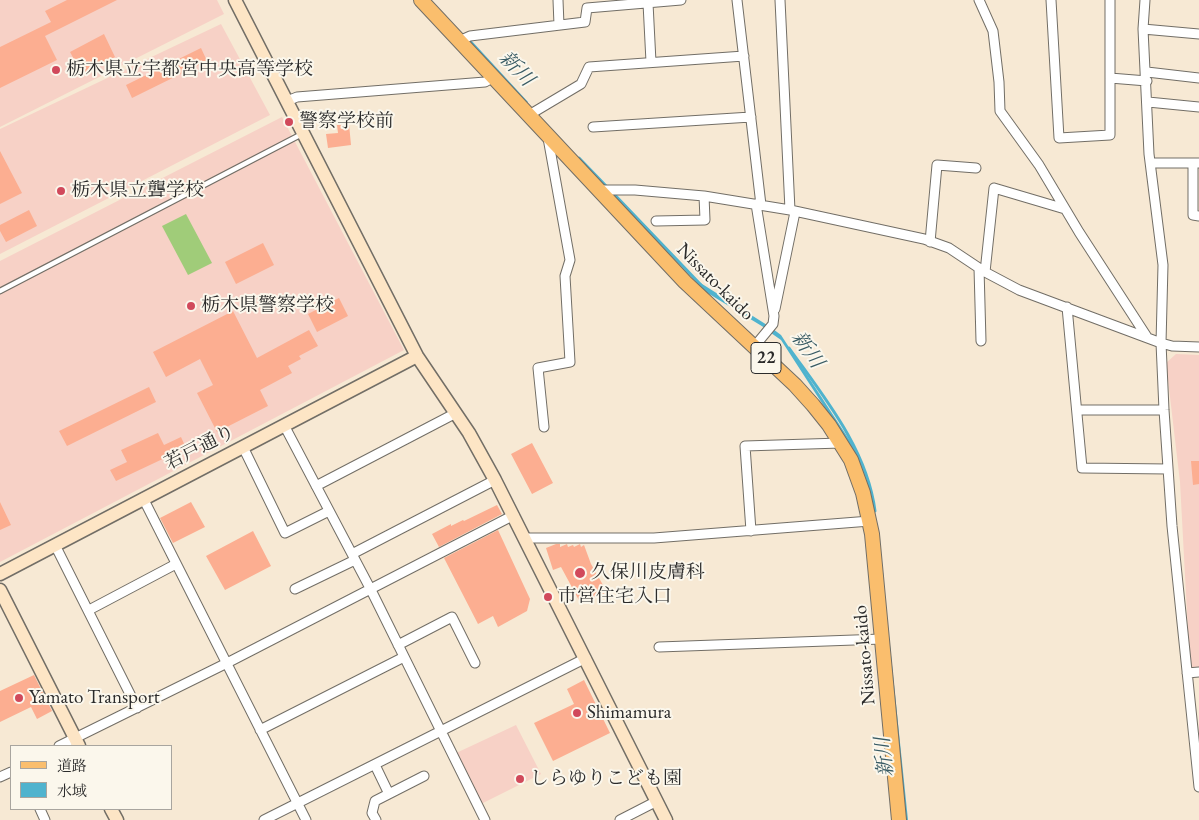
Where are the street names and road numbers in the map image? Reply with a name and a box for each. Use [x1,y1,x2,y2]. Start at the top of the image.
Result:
street label: Nissato-kaido [671,238,759,326]
road number: 22 [751,342,781,373]
street label: 若戸通り [161,421,239,475]
street label: Nissato-kaido [849,604,881,706]

